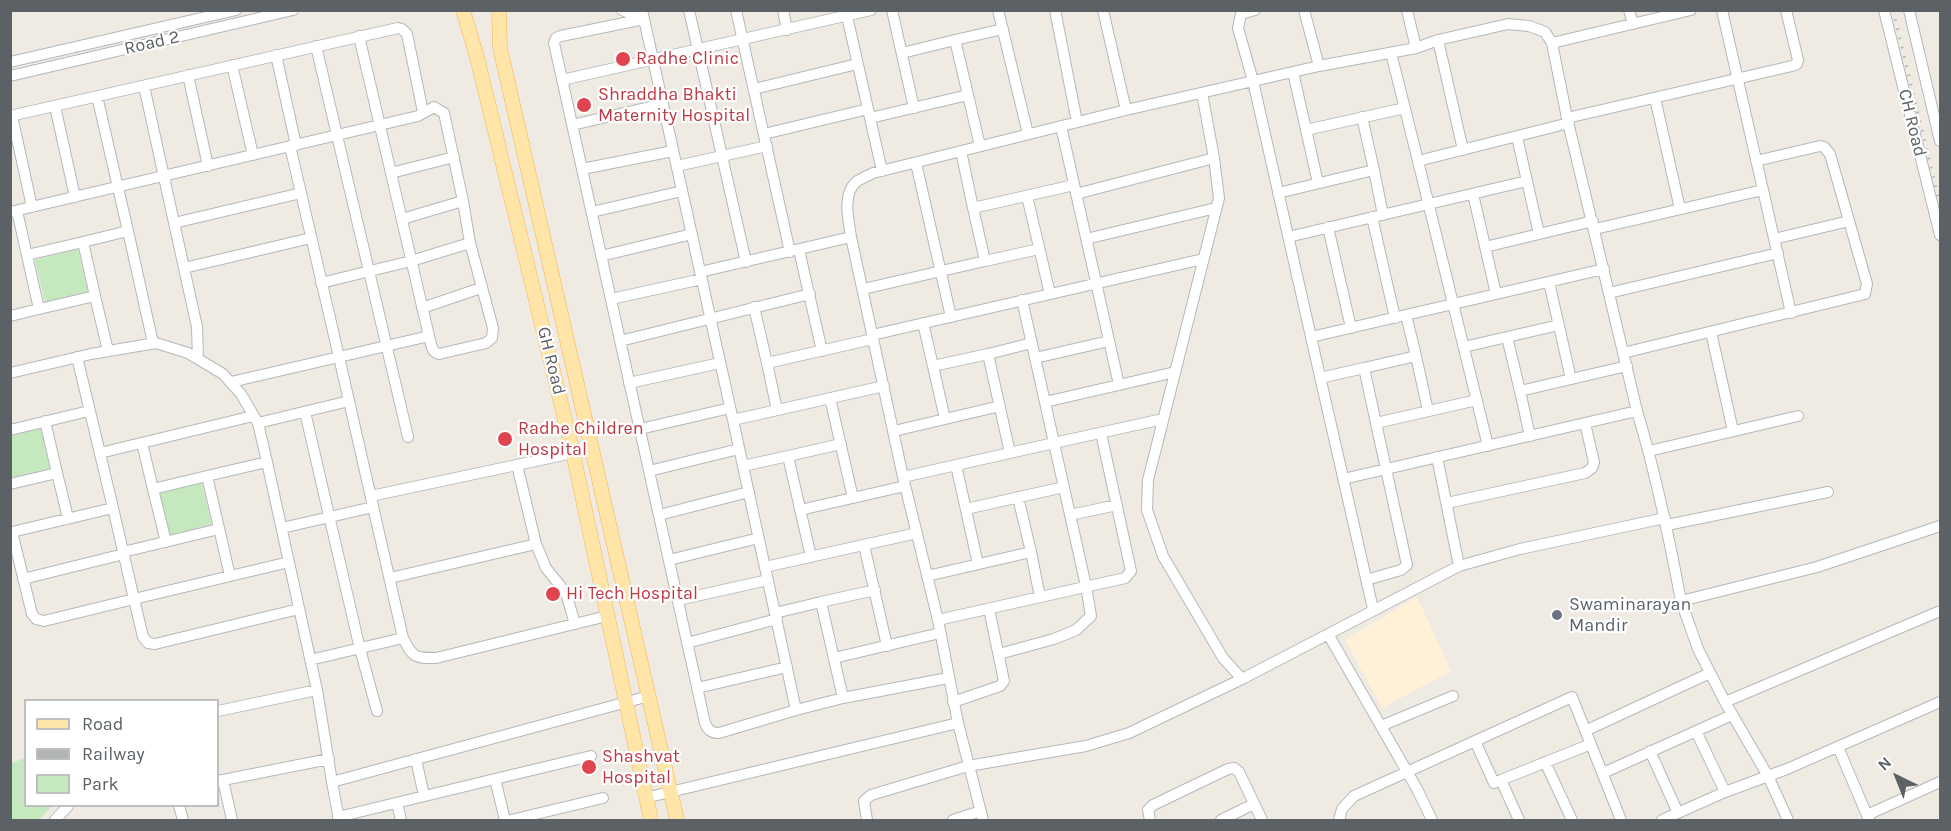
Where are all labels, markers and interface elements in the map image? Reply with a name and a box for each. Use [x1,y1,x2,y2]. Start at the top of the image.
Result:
street label: Road 2 [122,26,182,60]
place label: Radhe Clinic [636,48,739,70]
marker: Radhe Clinic [614,50,632,68]
place label: Shraddha Bhakti Maternity Hospital [598,84,750,127]
street label: CH Road [1893,87,1931,159]
marker: Shraddha Bhakti Maternity Hospital [575,96,593,114]
street label: GH Road [532,325,570,397]
place label: Radhe Children Hospital [518,418,644,460]
marker: Radhe Children Hospital [496,430,514,448]
place label: Hi Tech Hospital [566,583,698,605]
marker: Hi Tech Hospital [544,585,562,603]
place label: Swaminarayan Mandir [1569,594,1691,636]
marker: Swaminarayan Mandir [1550,608,1564,622]
legend [24,699,219,807]
text: Road [82,713,123,735]
text: Railway [82,743,145,765]
place label: Shashvat Hospital [602,746,680,789]
north arrow [1867,747,1927,807]
text: N [1874,753,1895,774]
marker: Shashvat Hospital [580,758,598,776]
text: Park [82,773,119,795]

